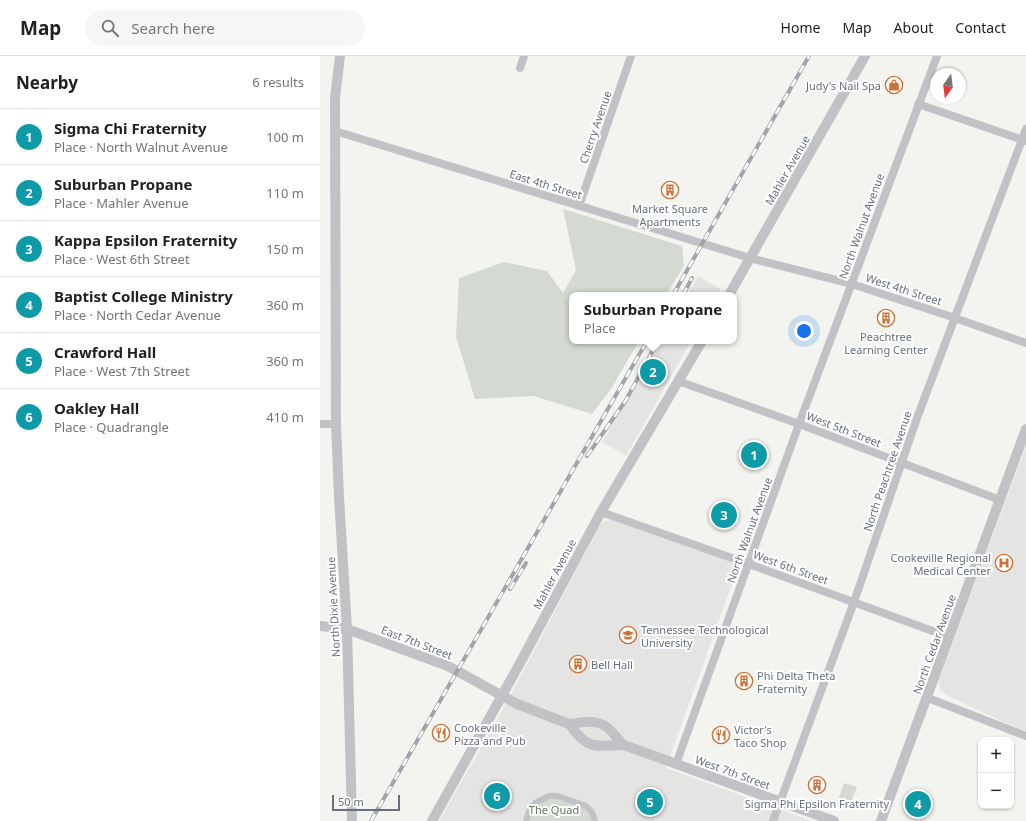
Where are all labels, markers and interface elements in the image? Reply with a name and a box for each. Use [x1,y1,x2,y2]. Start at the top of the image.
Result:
search box [85,10,365,46]
text: Map [20,15,61,41]
icon: search [99,17,121,39]
text: Search here [131,18,215,38]
text: Home [781,18,820,37]
text: Map [842,18,872,37]
text: About [894,18,933,37]
text: Contact [955,18,1006,37]
north arrow [930,68,966,104]
text: Nearby [16,71,78,94]
text: 6 results [252,73,304,91]
shop icon: Judy's Nail Spa [884,75,904,95]
place label: Judy's Nail Spa [805,78,881,93]
street label: Cherry Avenue [576,89,614,165]
text: Sigma Chi Fraternity [54,118,207,138]
text: 1 [25,128,33,146]
text: 100 m [266,128,304,146]
street label: Mahler Avenue [761,132,813,208]
text: Place · North Walnut Avenue [54,138,228,156]
street label: East 4th Street [508,166,584,202]
street label: North Walnut Avenue [835,171,887,281]
text: Suburban Propane [54,174,192,194]
building icon: Market Square Apartments [660,180,680,200]
text: 2 [25,184,33,202]
text: 110 m [266,184,304,202]
text: Place · Mahler Avenue [54,194,189,212]
place label: Market Square Apartments [632,201,708,229]
text: Kappa Epsilon Fraternity [54,230,237,250]
text: 3 [25,240,33,258]
text: 150 m [266,240,304,258]
text: Place · West 6th Street [54,250,190,268]
street label: West 4th Street [864,270,944,308]
text: Baptist College Ministry [54,286,233,306]
popup [569,292,737,344]
text: 4 [25,296,33,314]
text: 360 m [266,296,304,314]
text: Suburban Propane [584,299,722,319]
text: Place · North Cedar Avenue [54,306,221,324]
building icon: Peachtree Learning Center [876,308,896,328]
text: Place [584,319,616,337]
your location [794,321,814,341]
place label: Peachtree Learning Center [844,329,928,357]
text: Crawford Hall [54,342,156,362]
text: 5 [25,352,33,370]
text: 360 m [266,352,304,370]
pin: 2 [640,357,666,387]
text: Place · West 7th Street [54,362,190,380]
text: Oakley Hall [54,398,139,418]
text: 6 [25,408,33,426]
text: 410 m [266,408,304,426]
street label: West 5th Street [804,408,884,450]
street label: North Peachtree Avenue [859,409,915,533]
text: Place · Quadrangle [54,418,169,436]
pin: 1 [741,440,767,470]
street label: North Walnut Avenue [723,475,775,585]
pin: 3 [711,500,737,530]
street label: Mahler Avenue [529,536,579,612]
street label: West 6th Street [751,546,831,588]
place label: Cookeville Regional Medical Center [891,550,991,578]
hospital icon: Cookeville Regional Medical Center [994,553,1014,573]
street label: North Dixie Avenue [323,556,343,658]
street label: North Cedar Avenue [909,592,959,696]
street label: East 7th Street [379,622,455,662]
place label: Tennessee Technological University [641,622,769,650]
school or university icon: Tennessee Technological University [618,625,638,645]
building icon: Bell Hall [568,654,588,674]
place label: Bell Hall [591,657,633,672]
place label: Phi Delta Theta Fraternity [757,668,836,696]
building icon: Phi Delta Theta Fraternity [734,671,754,691]
place label: Cookeville Pizza and Pub [454,720,526,748]
place label: Victor's Taco Shop [734,722,787,750]
restaurant icon: Cookeville Pizza and Pub [431,723,451,743]
restaurant icon: Victor's Taco Shop [711,725,731,745]
map controls [978,737,1014,809]
button: + [978,737,1014,773]
street label: West 7th Street [693,751,773,793]
button: − [978,773,1014,809]
building icon: Sigma Phi Epsilon Fraternity [807,775,827,795]
pin: 6 [484,781,510,811]
pin: 5 [637,787,663,817]
pin: 4 [905,789,931,819]
scale bar [332,793,400,812]
text: 50 m [338,794,364,809]
place label: Sigma Phi Epsilon Fraternity [745,796,890,811]
park label: The Quad [529,802,579,817]

